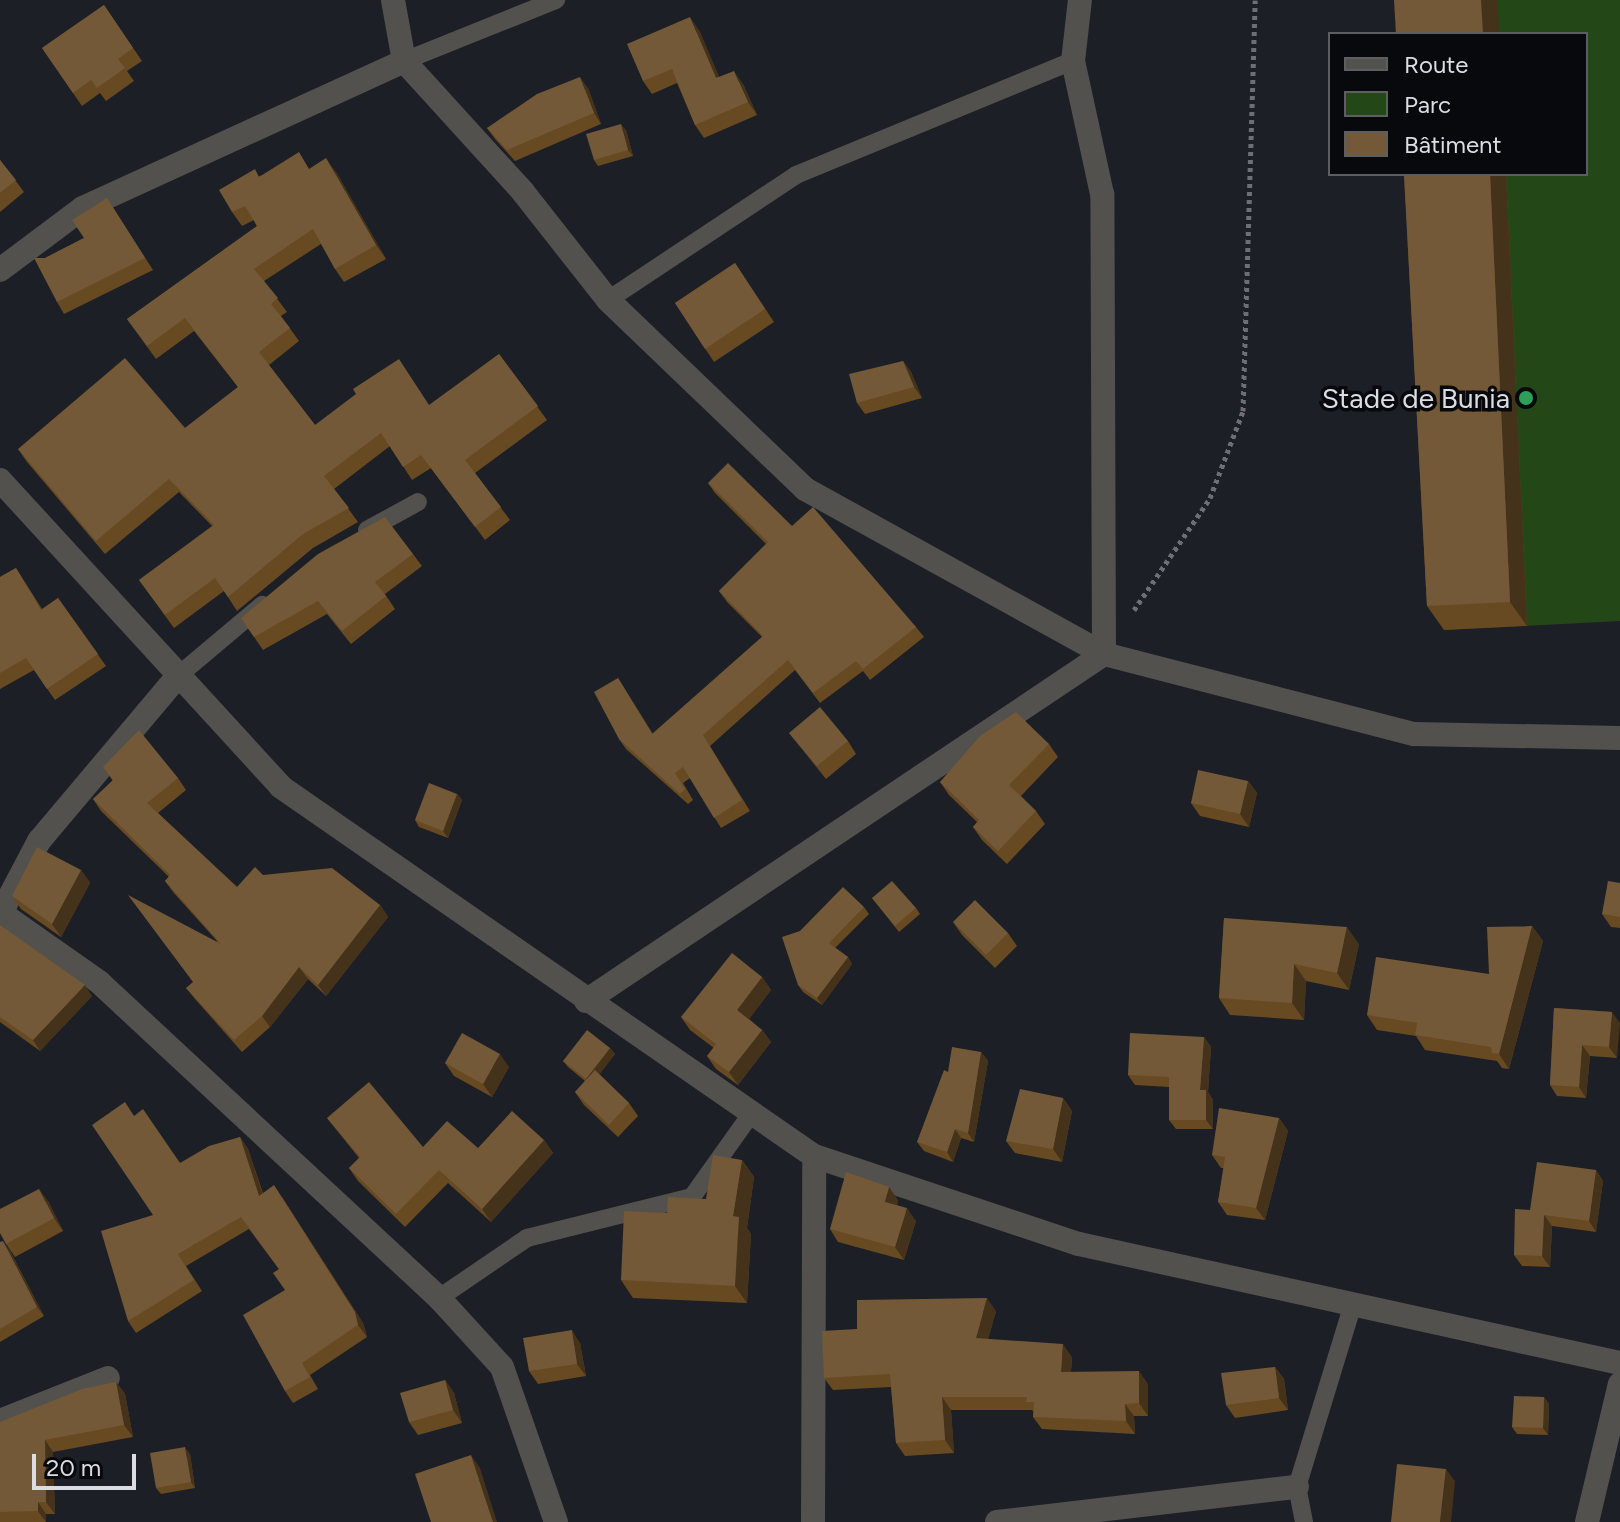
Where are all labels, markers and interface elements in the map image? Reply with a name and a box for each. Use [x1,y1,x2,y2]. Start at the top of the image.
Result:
legend [1328,32,1588,176]
text: Route [1404,50,1468,79]
text: Parc [1404,90,1451,119]
text: Bâtiment [1404,130,1502,159]
place label: Stade de Bunia [1322,381,1510,415]
marker: Stade de Bunia [1517,389,1535,407]
scale bar [36,1438,140,1488]
text: 20 m [46,1453,101,1482]

